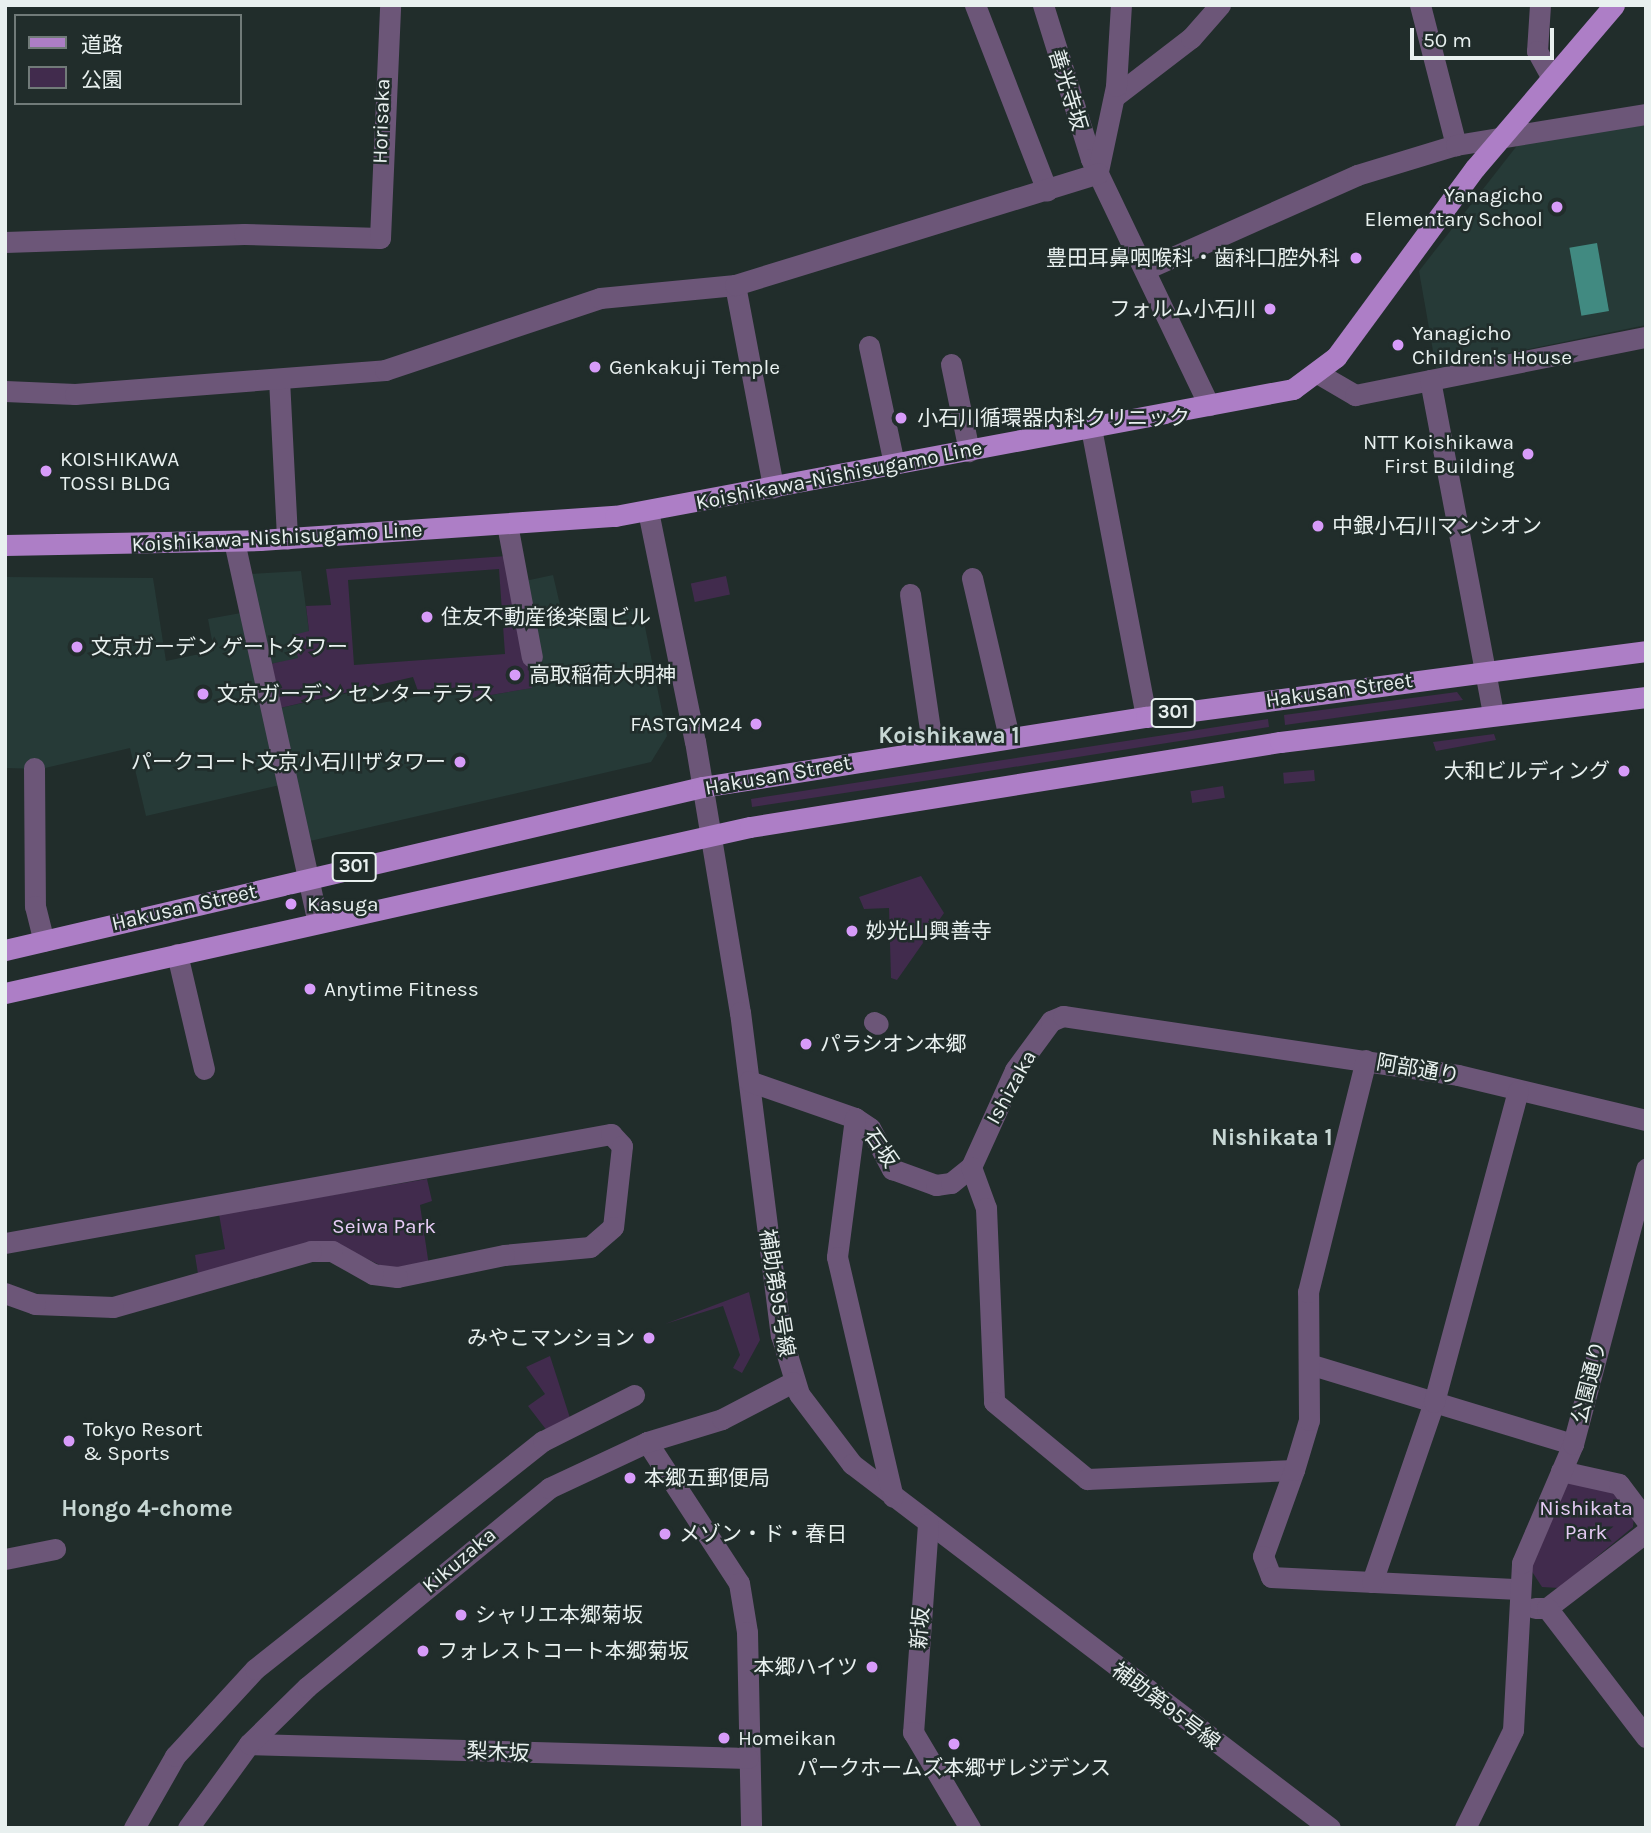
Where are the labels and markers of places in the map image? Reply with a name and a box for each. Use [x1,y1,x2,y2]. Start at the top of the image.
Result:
place label: Yanagicho Elementary School [1365,182,1543,232]
marker: Yanagicho Elementary School [1549,199,1565,215]
place label: 豊田耳鼻咽喉科・歯科口腔外科 [1046,245,1340,271]
marker: 豊田耳鼻咽喉科・歯科口腔外科 [1346,248,1366,268]
place label: フォルム小石川 [1109,296,1256,322]
marker: フォルム小石川 [1262,301,1278,317]
place label: Yanagicho Children's House [1412,320,1572,370]
marker: Yanagicho Children's House [1390,337,1406,353]
place label: Genkakuji Temple [609,354,780,380]
marker: Genkakuji Temple [587,359,603,375]
place label: 小石川循環器内科クリニック [917,405,1190,431]
marker: 小石川循環器内科クリニック [891,408,911,428]
place label: NTT Koishikawa First Building [1363,429,1514,479]
place label: KOISHIKAWA TOSSI BLDG [60,446,179,496]
marker: NTT Koishikawa First Building [1520,446,1536,462]
marker: KOISHIKAWA TOSSI BLDG [38,463,54,479]
place label: 中銀小石川マンシオン [1332,513,1542,539]
marker: 中銀小石川マンシオン [1310,518,1326,534]
place label: 住友不動産後楽園ビル [441,604,651,630]
marker: 住友不動産後楽園ビル [419,609,435,625]
place label: 文京ガーデン ゲートタワー [91,634,348,660]
marker: 文京ガーデン ゲートタワー [69,639,85,655]
place label: 高取稲荷大明神 [529,662,676,688]
marker: 高取稲荷大明神 [507,667,523,683]
place label: 文京ガーデン センターテラス [217,681,495,707]
marker: 文京ガーデン センターテラス [195,686,211,702]
place label: FASTGYM24 [630,711,742,737]
marker: FASTGYM24 [748,716,764,732]
place label: パークコート文京小石川ザタワー [131,749,446,775]
marker: パークコート文京小石川ザタワー [452,754,468,770]
place label: 大和ビルディング [1442,758,1610,784]
marker: 大和ビルディング [1616,763,1632,779]
place label: Kasuga [307,891,378,917]
marker: Kasuga [281,894,301,914]
place label: 妙光山興善寺 [866,918,992,944]
marker: 妙光山興善寺 [844,923,860,939]
place label: Anytime Fitness [324,976,479,1002]
marker: Anytime Fitness [302,981,318,997]
place label: パラシオン本郷 [820,1031,967,1057]
marker: パラシオン本郷 [798,1036,814,1052]
place label: みやこマンション [467,1325,635,1351]
marker: みやこマンション [641,1330,657,1346]
place label: Tokyo Resort & Sports [83,1416,203,1466]
marker: Tokyo Resort & Sports [61,1433,77,1449]
place label: 本郷五郵便局 [644,1465,770,1491]
marker: 本郷五郵便局 [622,1470,638,1486]
place label: メゾン・ド・春日 [679,1521,847,1547]
marker: メゾン・ド・春日 [657,1526,673,1542]
place label: シャリエ本郷菊坂 [475,1602,643,1628]
marker: シャリエ本郷菊坂 [453,1607,469,1623]
place label: フォレストコート本郷菊坂 [437,1638,689,1664]
marker: フォレストコート本郷菊坂 [415,1643,431,1659]
place label: 本郷ハイツ [753,1654,858,1680]
marker: 本郷ハイツ [864,1659,880,1675]
place label: Homeikan [738,1725,836,1751]
marker: Homeikan [716,1730,732,1746]
marker: パークホームズ本郷ザレジデンス [946,1736,962,1752]
place label: パークホームズ本郷ザレジデンス [797,1755,1111,1781]

